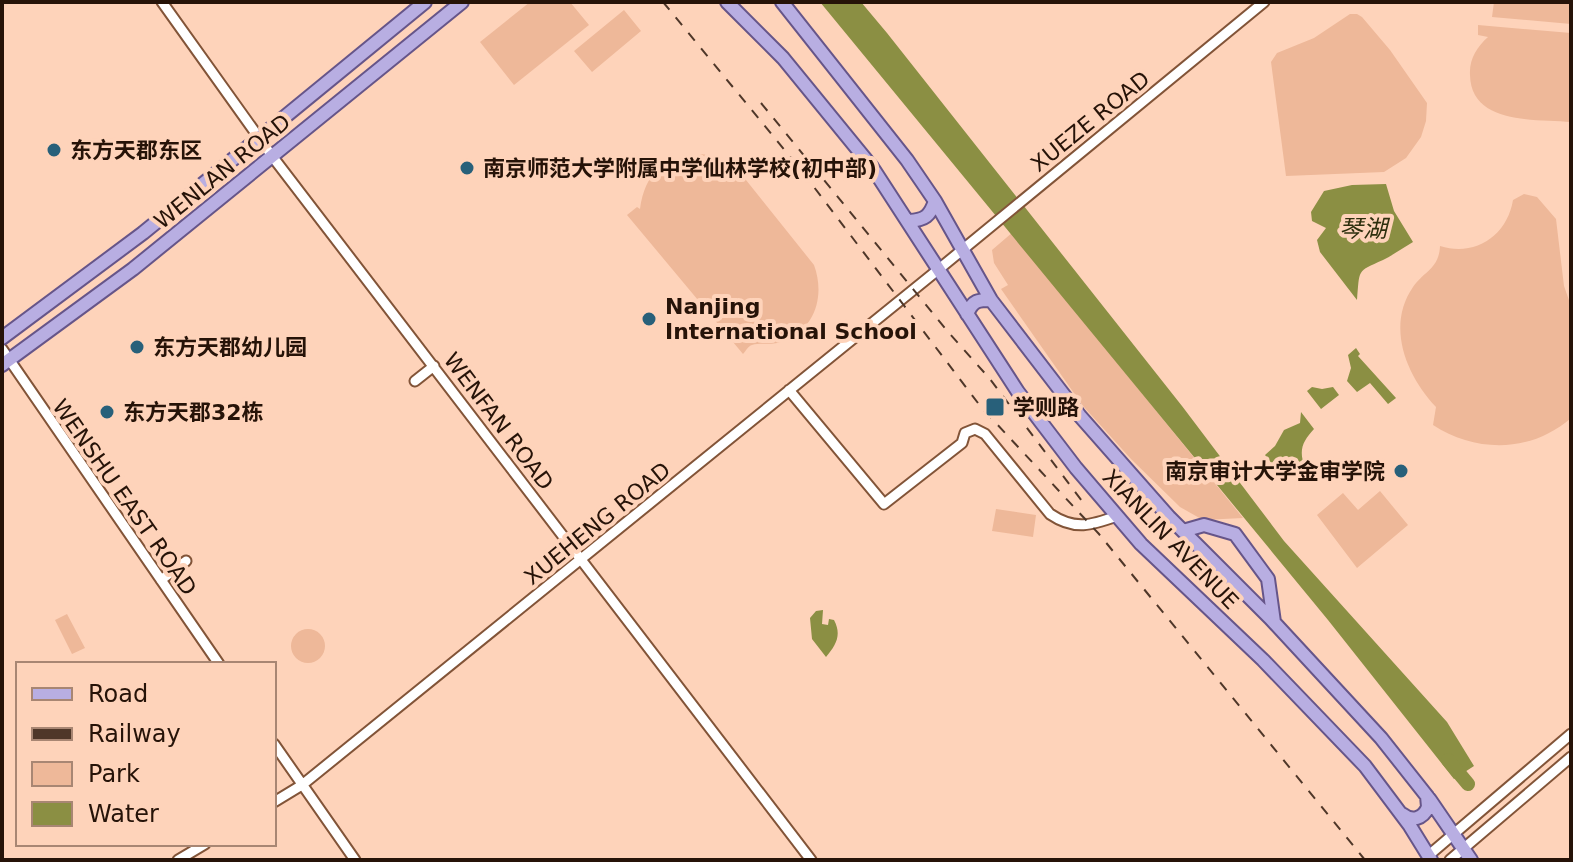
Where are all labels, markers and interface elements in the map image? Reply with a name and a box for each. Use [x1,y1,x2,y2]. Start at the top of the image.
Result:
street label: XUEZE ROAD [1026,66,1155,177]
street label: WENLAN ROAD [149,109,295,234]
place label: 东方天郡东区 [70,138,202,163]
marker: 东方天郡东区 [45,141,63,159]
place label: 南京师范大学附属中学仙林学校(初中部) [483,156,877,181]
marker: 南京师范大学附属中学仙林学校(初中部) [458,159,476,177]
water label: 琴湖 [1339,215,1391,243]
place label: Nanjing International School [665,294,917,344]
marker: Nanjing International School [640,310,658,328]
place label: 东方天郡幼儿园 [153,335,307,360]
marker: 东方天郡幼儿园 [128,338,146,356]
street label: WENFAN ROAD [439,348,558,495]
street label: WENSHU EAST ROAD [47,395,202,600]
place label: 学则路 [1013,395,1079,420]
marker: 学则路 [984,396,1006,418]
place label: 东方天郡32栋 [123,400,264,425]
marker: 东方天郡32栋 [98,403,116,421]
street label: XUEHENG ROAD [519,457,675,590]
place label: 南京审计大学金审学院 [1165,459,1385,484]
marker: 南京审计大学金审学院 [1392,462,1410,480]
street label: XIANLIN AVENUE [1098,464,1244,614]
legend [16,662,276,846]
text: Road [88,680,148,708]
text: Railway [88,720,181,748]
text: Park [88,760,140,788]
text: Water [88,800,159,828]

